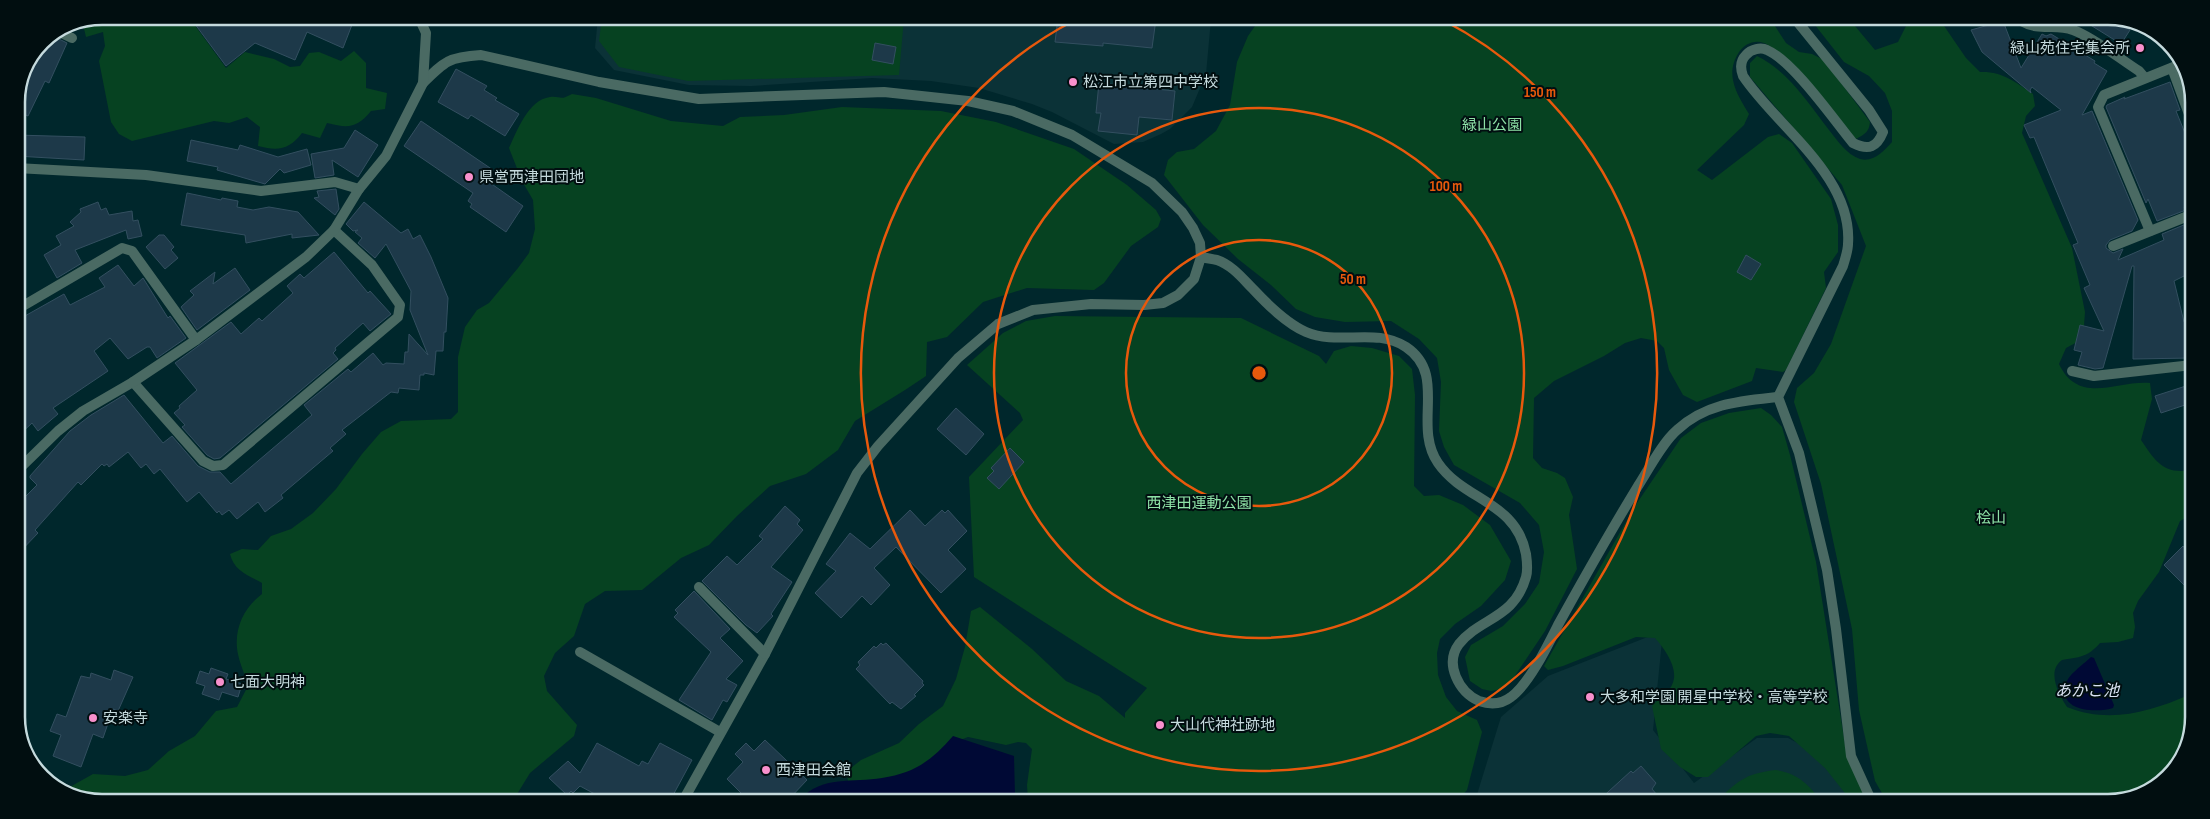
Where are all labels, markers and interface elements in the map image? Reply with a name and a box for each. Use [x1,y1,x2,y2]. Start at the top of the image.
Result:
place label: 緑山苑住宅集会所 [2010,39,2130,58]
marker: 緑山苑住宅集会所 [2134,42,2146,54]
place label: 松江市立第四中学校 [1083,73,1218,92]
marker: 松江市立第四中学校 [1067,76,1079,88]
text: 150 m [1524,83,1556,102]
park label: 緑山公園 [1462,116,1522,135]
place label: 県営西津田団地 [479,168,584,187]
marker: 県営西津田団地 [463,171,475,183]
text: 100 m [1430,177,1462,196]
text: 50 m [1340,270,1366,289]
centre of rings [1250,364,1268,382]
park label: 西津田運動公園 [1146,494,1252,513]
park label: 桧山 [1976,509,2006,528]
place label: 七面大明神 [230,673,305,692]
marker: 七面大明神 [214,676,226,688]
water label: あかこ池 [2055,682,2121,701]
place label: 大多和学園 開星中学校・高等学校 [1600,688,1827,707]
marker: 大多和学園 開星中学校・高等学校 [1584,691,1596,703]
place label: 安楽寺 [103,709,148,728]
marker: 安楽寺 [87,712,99,724]
place label: 大山代神社跡地 [1170,716,1275,735]
marker: 大山代神社跡地 [1154,719,1166,731]
place label: 西津田会館 [776,761,851,780]
marker: 西津田会館 [760,764,772,776]

